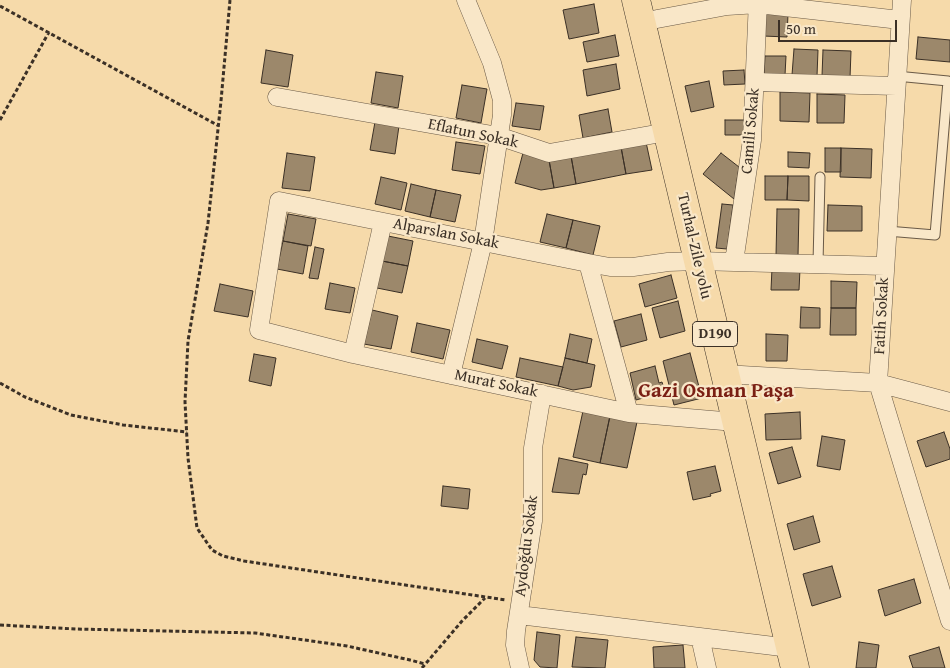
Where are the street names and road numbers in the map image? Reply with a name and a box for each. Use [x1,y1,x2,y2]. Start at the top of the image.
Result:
street label: Camili Sokak [738,87,764,175]
street label: Eflatun Sokak [426,115,520,153]
street label: Turhal-Zile yolu [672,191,716,301]
street label: Alparslan Sokak [391,214,501,254]
street label: Fatih Sokak [870,277,894,355]
road number: D190 [692,322,738,346]
street label: Murat Sokak [453,366,539,402]
street label: Aydoğdu Sokak [511,494,543,598]

